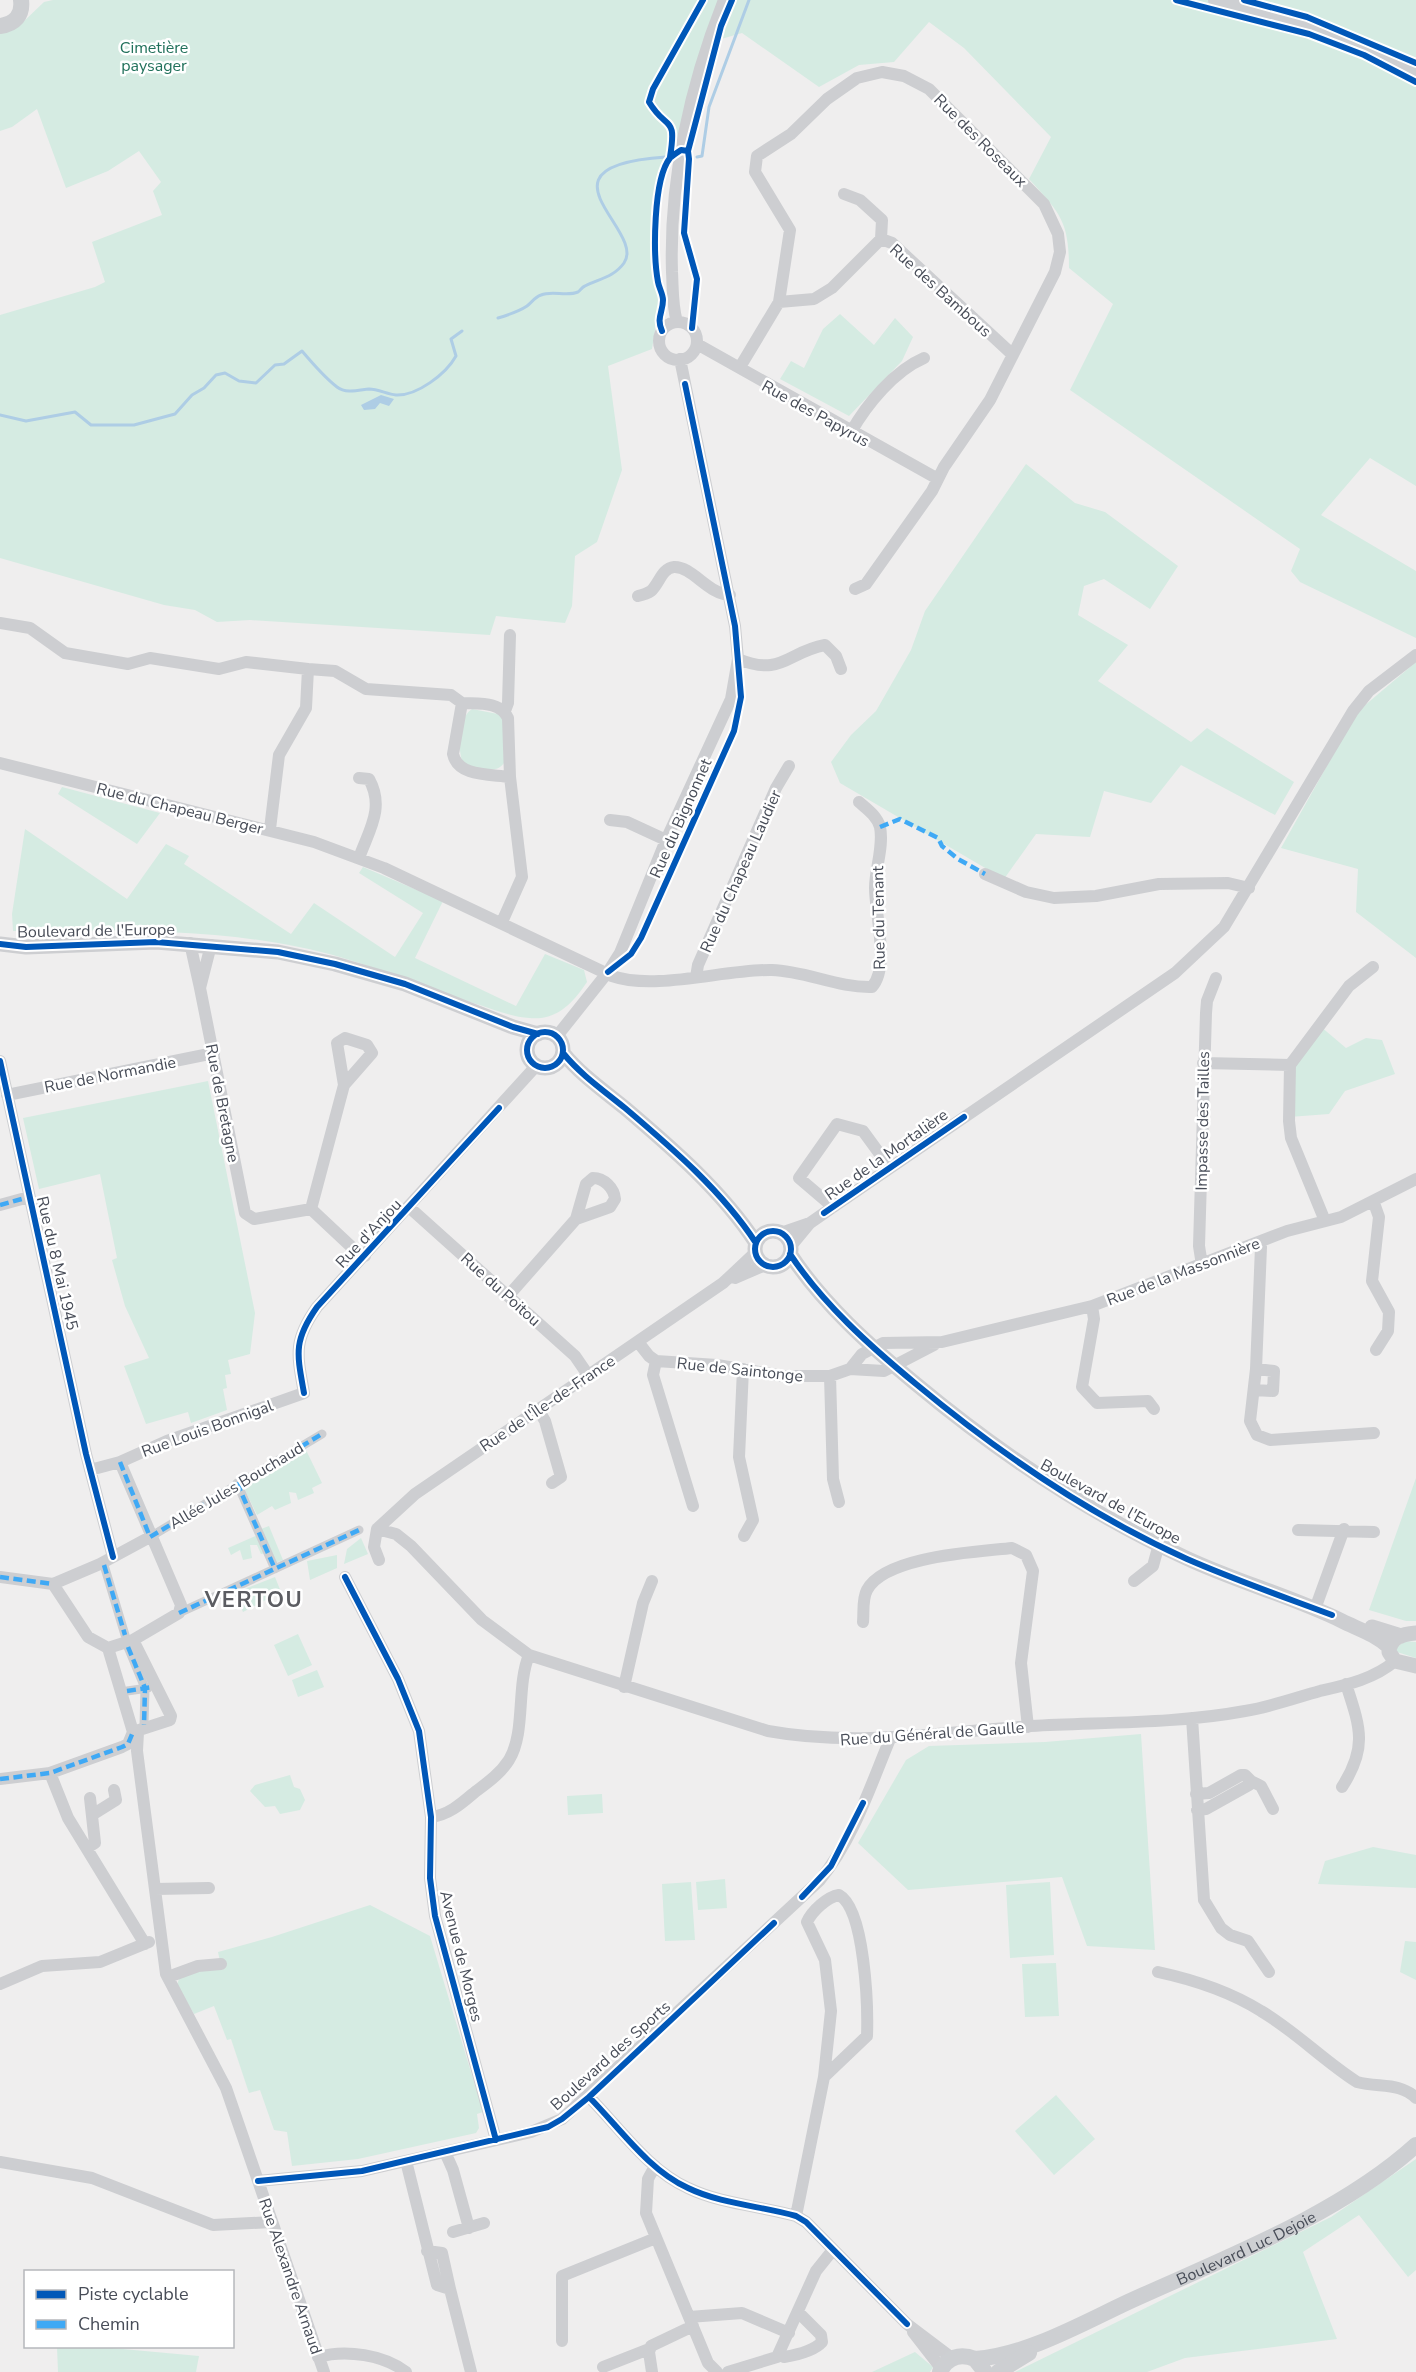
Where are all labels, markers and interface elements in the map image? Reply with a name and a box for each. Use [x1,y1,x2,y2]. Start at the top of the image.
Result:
park label: Cimetière paysager [120,37,188,77]
street label: Rue des Roseaux [929,89,1032,193]
street label: Rue des Bambous [885,239,996,342]
street label: Rue des Papyrus [758,375,873,453]
street label: Rue du Bignonnet [645,755,717,882]
street label: Rue du Chapeau Berger [94,778,266,840]
street label: Rue du Chapeau Laudier [695,786,787,956]
street label: Rue du Tenant [867,865,891,970]
street label: Boulevard de l'Europe [17,919,175,943]
street label: Rue de Bretagne [200,1042,244,1164]
street label: Rue de Normandie [43,1051,178,1099]
street label: Impasse des Tailles [1191,1051,1215,1191]
street label: Rue de la Mortalière [821,1104,952,1206]
street label: Rue du 8 Mai 1945 [31,1194,83,1332]
street label: Rue d'Anjou [331,1194,407,1273]
street label: Rue de la Massonnière [1104,1233,1263,1311]
street label: Rue du Poitou [456,1248,545,1332]
street label: Rue de l'Île-de-France [476,1350,620,1457]
street label: Rue de Saintonge [676,1352,804,1388]
street label: Rue Louis Bonnigal [139,1395,276,1463]
street label: Allée Jules Bouchaud [165,1437,308,1535]
street label: Boulevard de l'Europe [1036,1454,1185,1550]
district label: VERTOU [204,1585,303,1615]
street label: Rue du Général de Gaulle [839,1717,1025,1751]
street label: Avenue de Morges [434,1888,488,2024]
street label: Boulevard des Sports [546,1996,675,2116]
street label: Rue Alexandre Arnaud [253,2195,327,2357]
street label: Boulevard Luc Dejoie [1173,2206,1320,2291]
legend [24,2270,234,2348]
text: Piste cyclable [78,2282,189,2306]
text: Chemin [78,2312,140,2336]

